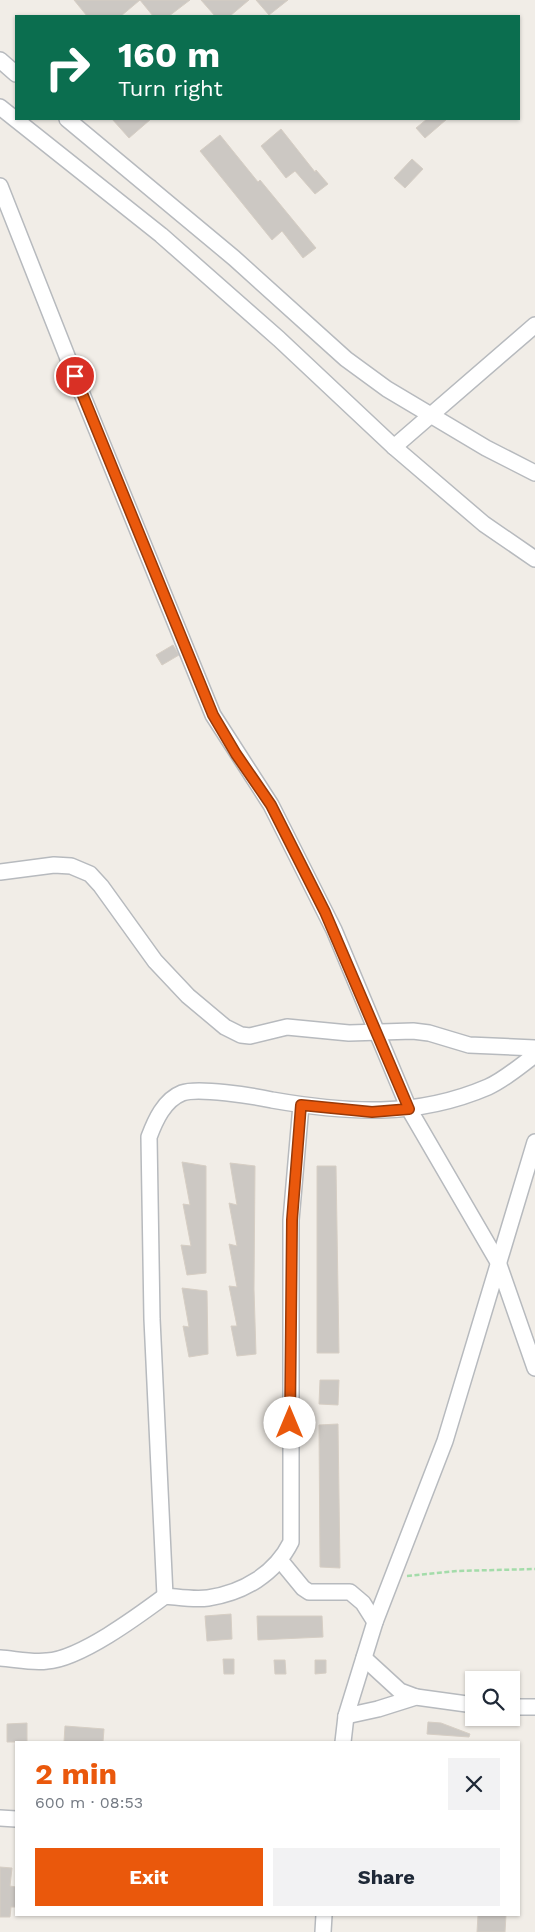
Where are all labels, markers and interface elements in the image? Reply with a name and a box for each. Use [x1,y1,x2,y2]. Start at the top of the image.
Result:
text: 160 m [118,34,220,76]
icon: right [35,35,100,100]
text: Turn right [118,76,223,101]
pin [54,355,96,397]
icon: arrive [61,362,89,390]
position arrow [263,1396,315,1448]
map controls [465,1671,520,1726]
button: search [465,1671,520,1726]
text: 2 min [35,1756,117,1791]
button: close [448,1758,500,1810]
text: 600 m · 08:53 [35,1793,143,1812]
button: Exit [35,1848,263,1906]
button: Share [273,1848,500,1906]

